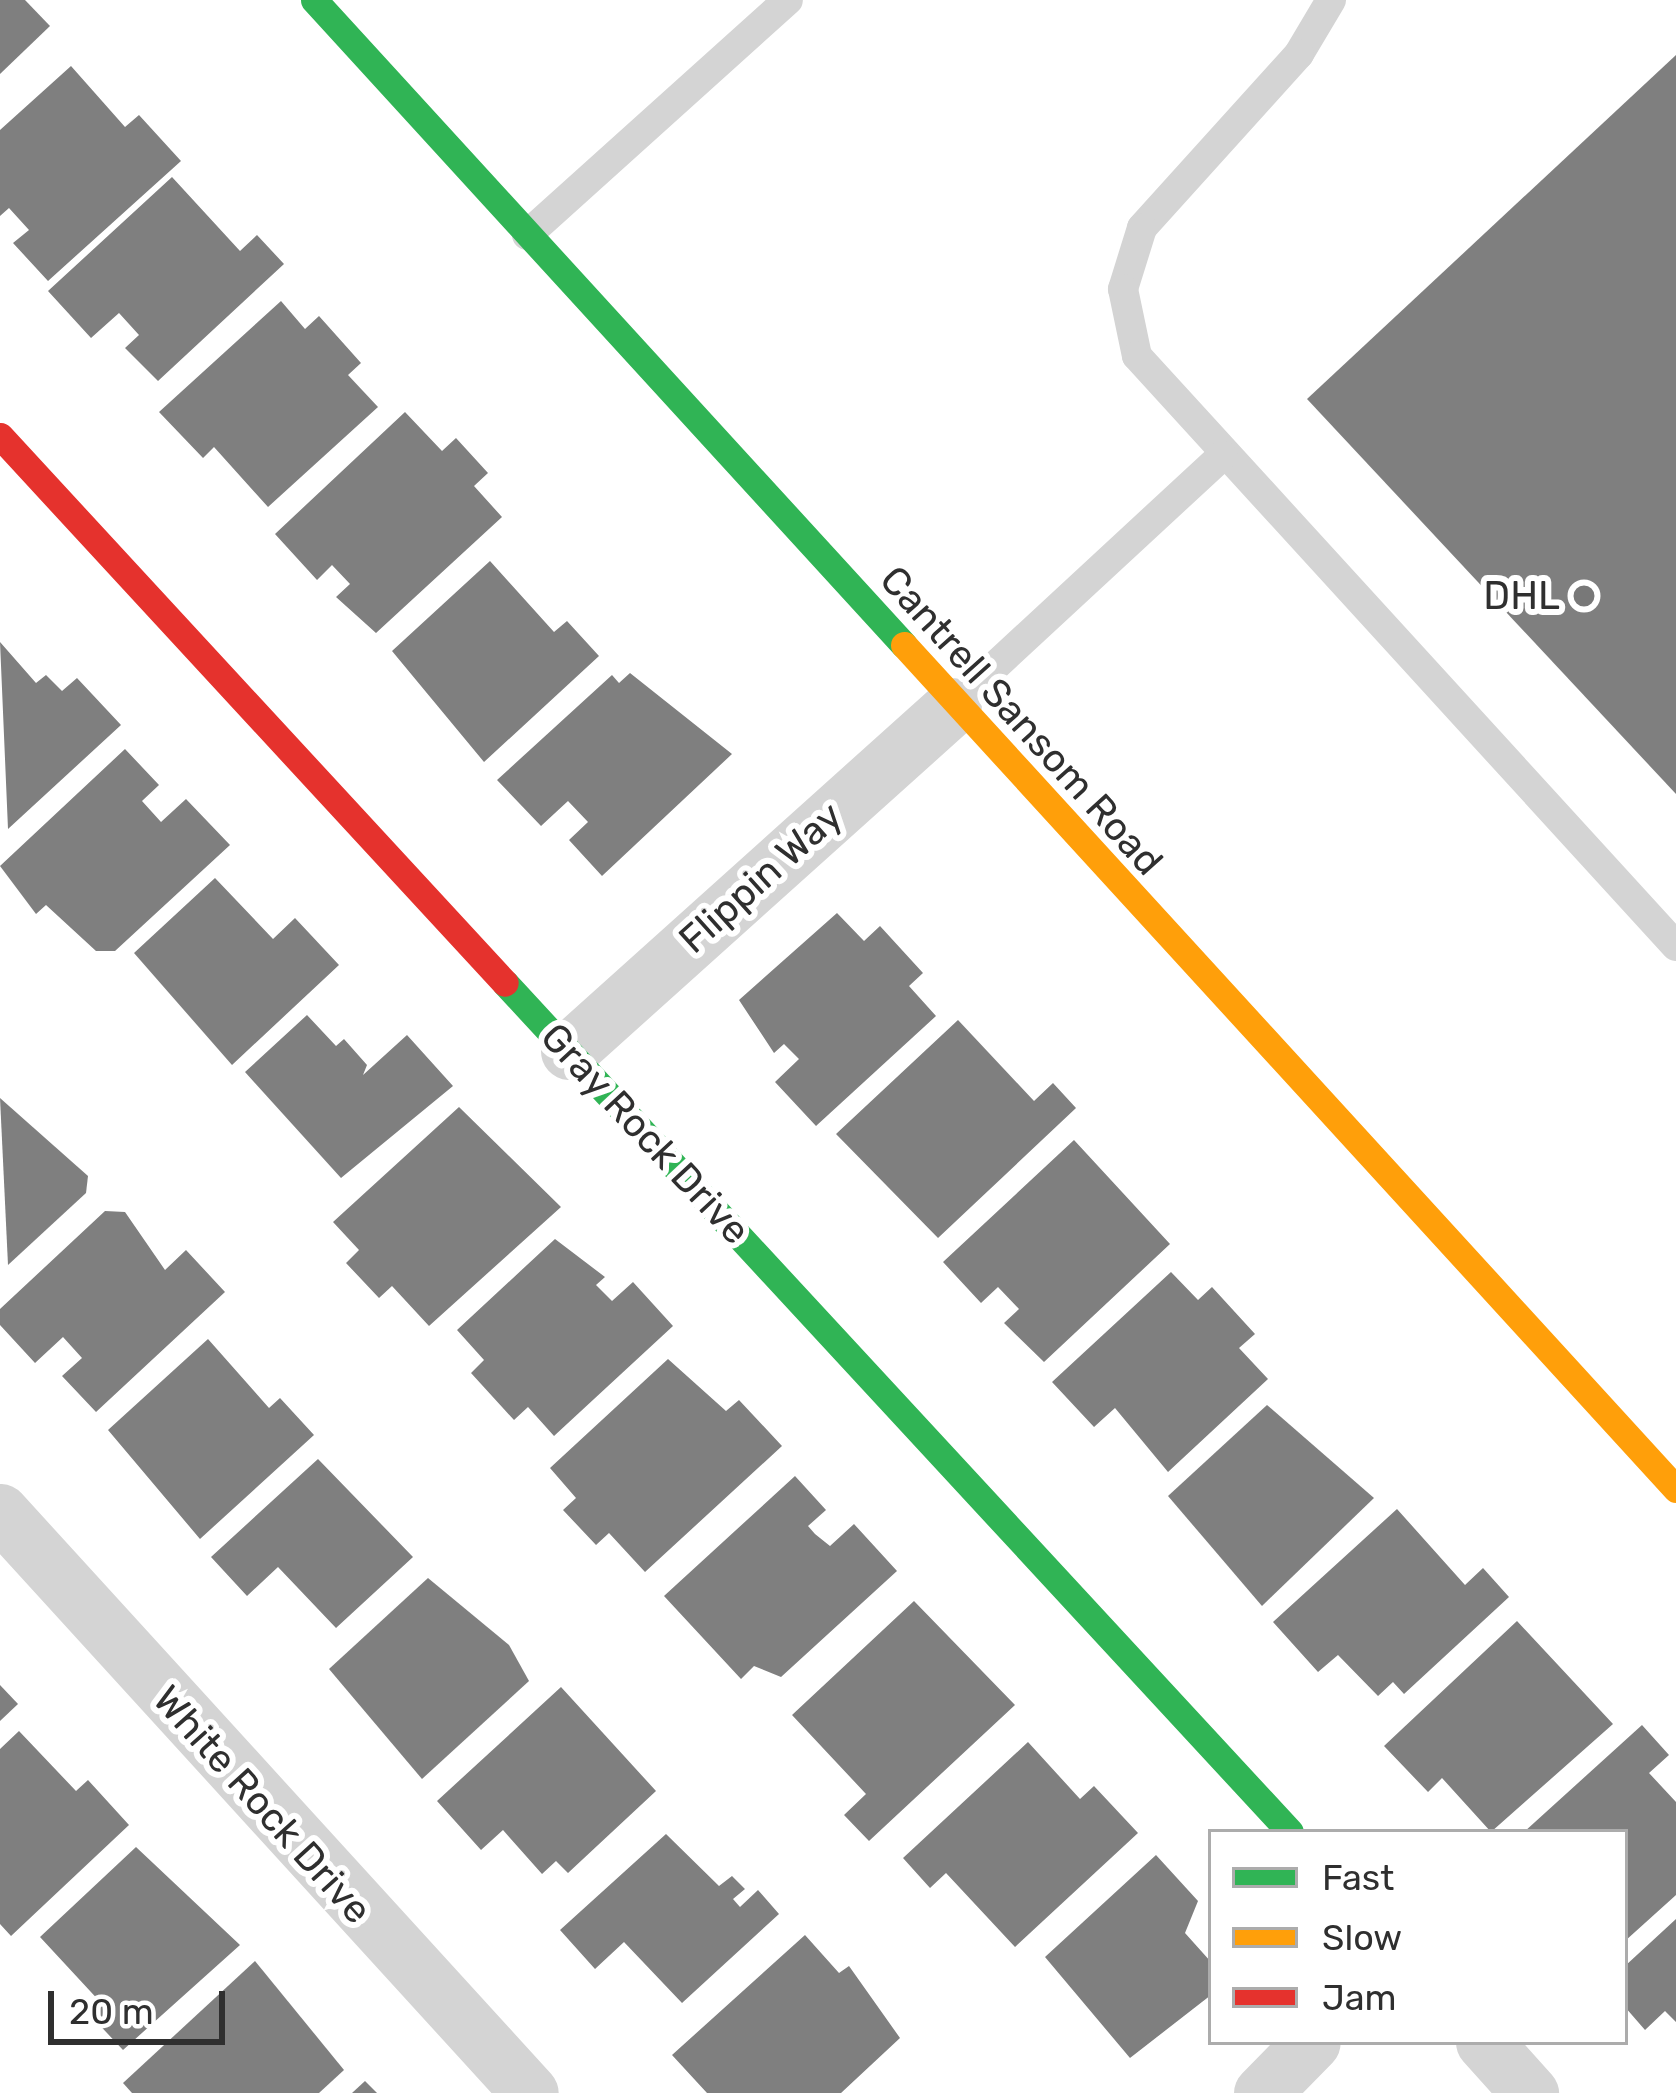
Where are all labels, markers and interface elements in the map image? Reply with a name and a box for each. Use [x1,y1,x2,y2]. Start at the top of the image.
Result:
street label: Cantrell Sansom Road [870,557,1172,885]
place label: DHL [1483,573,1560,619]
marker: DHL [1571,583,1597,609]
street label: Flippin Way [670,792,852,964]
street label: Gray Rock Drive [530,1013,760,1255]
street label: White Rock Drive [143,1676,381,1934]
legend [1208,1829,1628,2045]
text: Fast [1322,1856,1394,1899]
text: Slow [1322,1916,1402,1959]
scale bar [54,1967,231,2041]
text: Jam [1322,1976,1397,2019]
text: 20 m [69,1990,154,2033]

